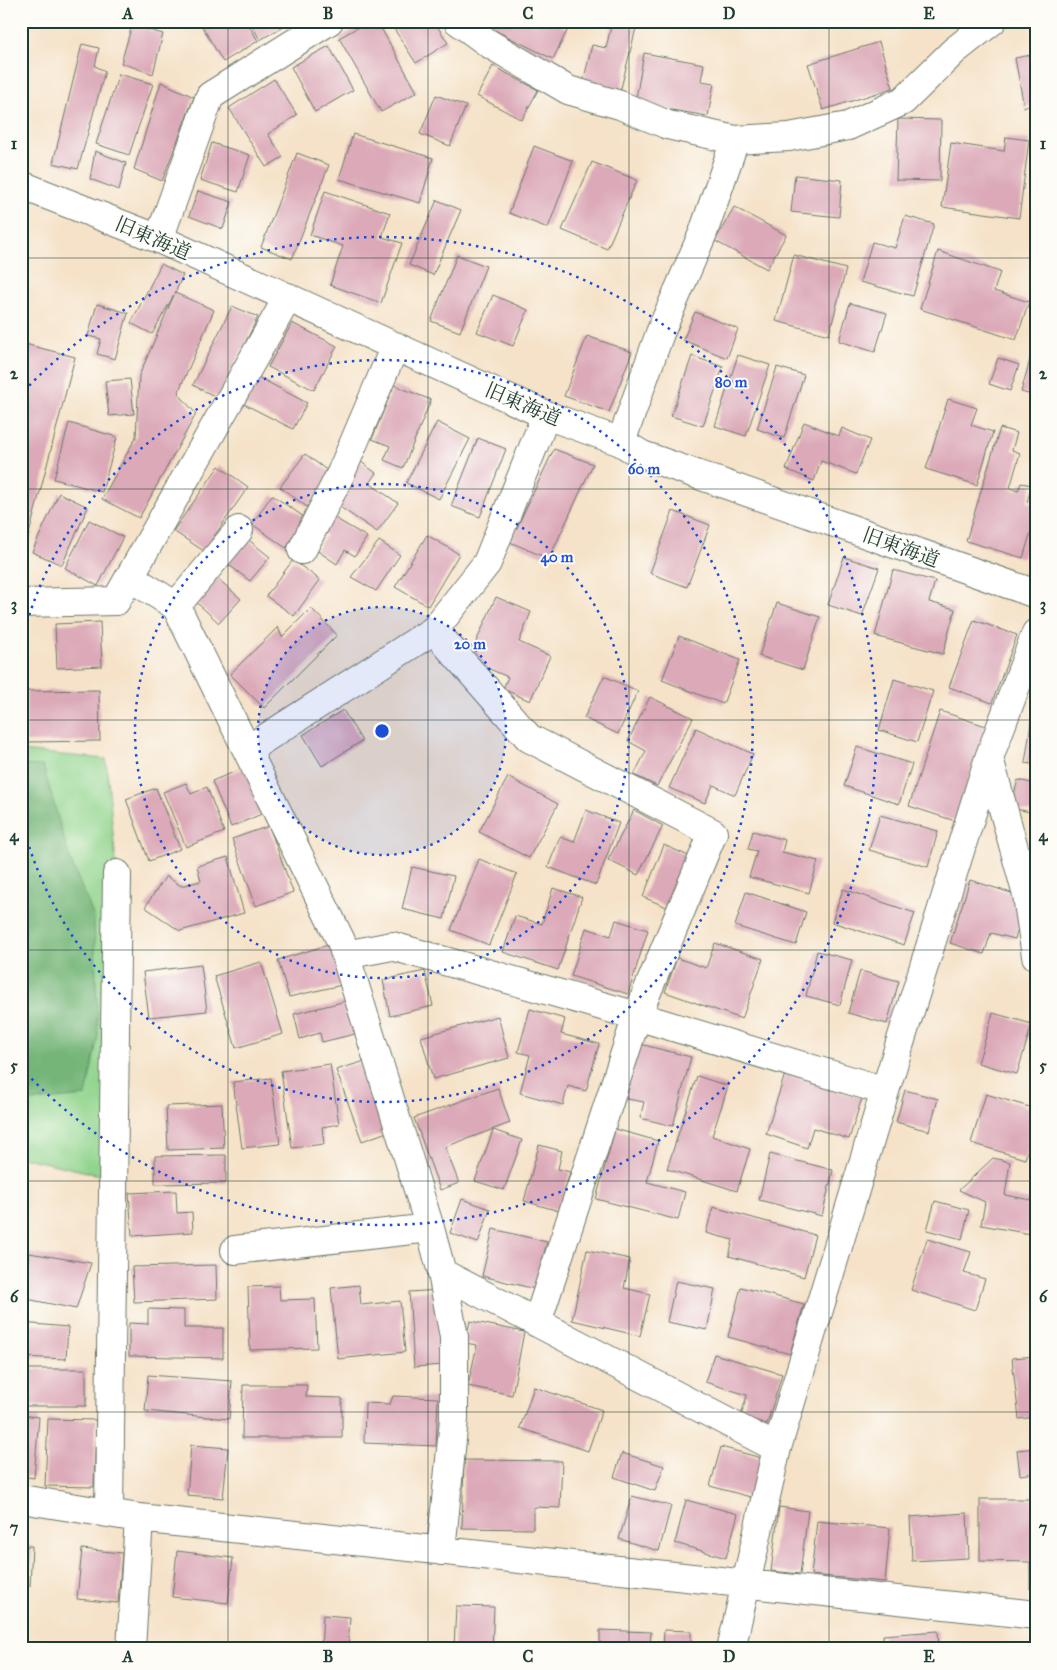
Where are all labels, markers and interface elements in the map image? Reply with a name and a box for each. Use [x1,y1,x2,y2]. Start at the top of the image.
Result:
text: A [122,4,134,23]
text: B [323,4,333,23]
text: C [523,4,534,23]
text: D [723,4,736,23]
text: E [923,4,935,23]
text: 1 [11,134,18,153]
text: 1 [1040,134,1047,153]
street label: 旧東海道 [111,211,195,265]
text: 2 [10,364,19,383]
text: 2 [1039,364,1048,383]
text: 80 m [715,373,748,391]
street label: 旧東海道 [481,377,565,431]
text: 60 m [628,460,661,478]
street label: 旧東海道 [859,522,943,572]
text: 40 m [541,548,574,567]
text: 3 [11,595,17,615]
text: 3 [1040,595,1046,615]
text: 20 m [454,635,486,653]
centre of rings [373,722,391,740]
text: 4 [10,826,20,846]
text: 4 [1039,826,1049,846]
text: 5 [10,1056,18,1075]
text: 5 [1039,1056,1047,1075]
text: 6 [10,1287,19,1306]
text: 6 [1039,1287,1048,1306]
text: 7 [10,1518,19,1537]
text: 7 [1039,1518,1048,1537]
text: A [122,1647,134,1666]
text: B [323,1647,333,1666]
text: C [523,1647,534,1666]
text: D [723,1647,736,1666]
text: E [923,1647,935,1666]

